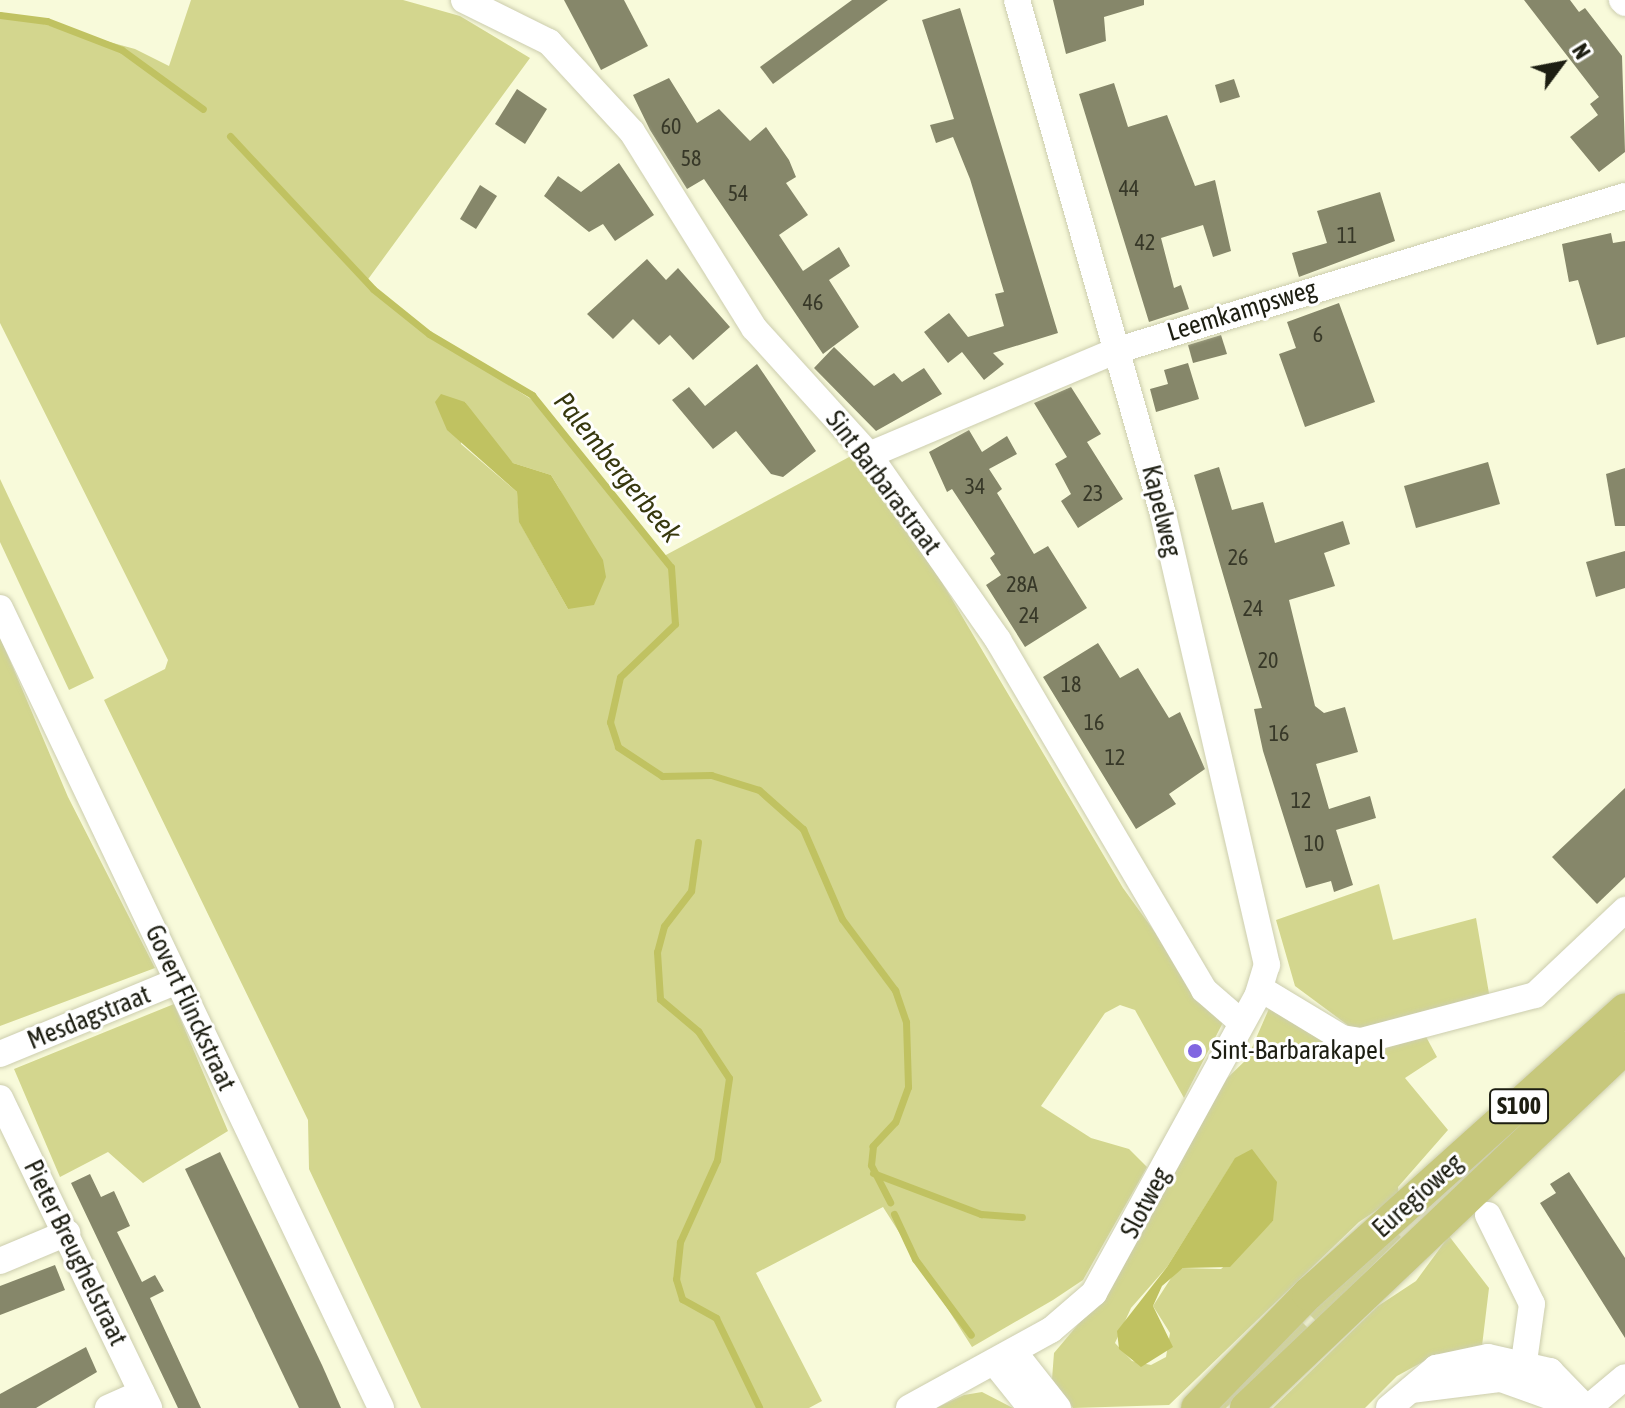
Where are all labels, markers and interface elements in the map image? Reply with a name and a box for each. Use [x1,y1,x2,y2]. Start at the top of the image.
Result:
north arrow [1521,24,1601,104]
text: N [1567,39,1596,64]
house number: 60 [661,114,681,140]
house number: 58 [681,146,701,172]
house number: 44 [1119,176,1139,202]
house number: 54 [728,181,748,207]
house number: 11 [1337,223,1357,249]
house number: 42 [1135,230,1155,256]
street label: Leemkampsweg [1164,274,1320,348]
house number: 46 [803,290,823,316]
house number: 6 [1313,322,1323,348]
water label: Palembergerbeek [547,385,689,549]
street label: Sint Barbarastraat [819,405,947,561]
street label: Kapelweg [1135,462,1187,560]
house number: 34 [965,474,985,500]
house number: 23 [1083,481,1103,507]
house number: 26 [1228,545,1248,571]
house number: 28A [1006,572,1038,598]
house number: 24 [1243,596,1263,622]
house number: 24 [1019,603,1039,629]
house number: 20 [1258,648,1278,674]
house number: 18 [1061,672,1081,698]
house number: 16 [1084,710,1104,736]
house number: 16 [1269,721,1289,747]
house number: 12 [1105,745,1125,771]
house number: 12 [1291,788,1311,814]
house number: 10 [1304,831,1324,857]
street label: Govert Flinckstraat [138,920,242,1096]
street label: Mesdagstraat [23,979,155,1057]
place label: Sint-Barbarakapel [1211,1035,1385,1067]
marker: Sint-Barbarakapel [1186,1042,1204,1060]
road number: S100 [1489,1086,1549,1126]
street label: Euregioweg [1367,1147,1469,1245]
street label: Pieter Breughelstraat [17,1155,133,1351]
street label: Slotweg [1115,1162,1177,1244]

